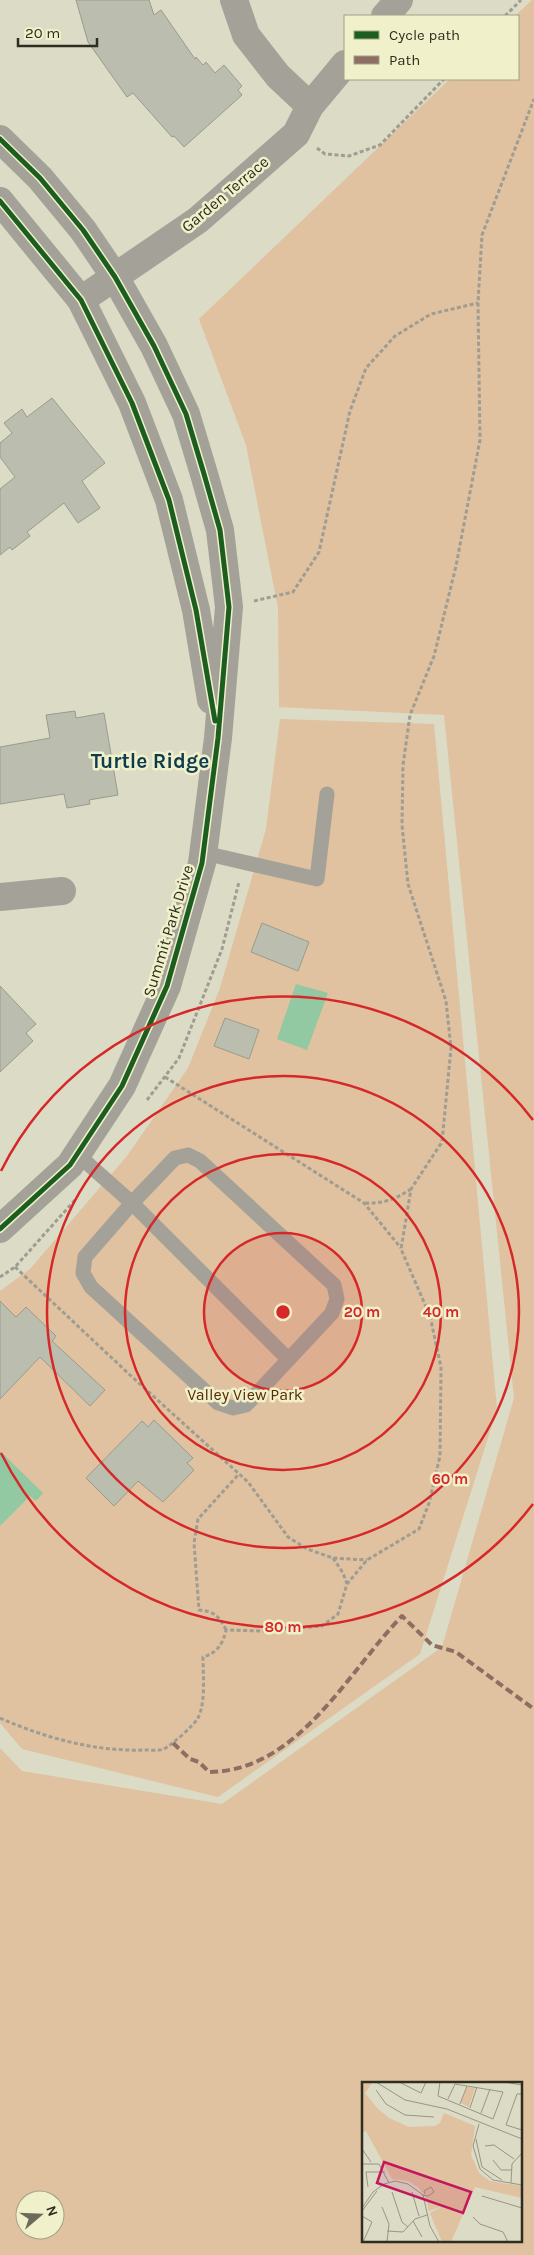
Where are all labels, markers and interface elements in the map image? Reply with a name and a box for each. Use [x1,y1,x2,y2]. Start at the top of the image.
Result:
scale bar [18,15,96,47]
legend [344,15,519,80]
text: 20 m [25,24,60,42]
text: Cycle path [389,26,460,44]
text: Path [389,51,420,69]
street label: Garden Terrace [178,152,272,236]
district label: Turtle Ridge [91,749,209,773]
street label: Summit Park Drive [139,862,197,1000]
centre of rings [274,1303,292,1321]
text: 20 m [344,1303,380,1321]
text: 40 m [423,1303,459,1321]
park label: Valley View Park [187,1385,303,1404]
text: 60 m [432,1470,468,1488]
text: 80 m [264,1618,302,1636]
inset map [362,2082,522,2242]
north arrow [15,2190,65,2240]
text: N [42,2203,61,2218]

